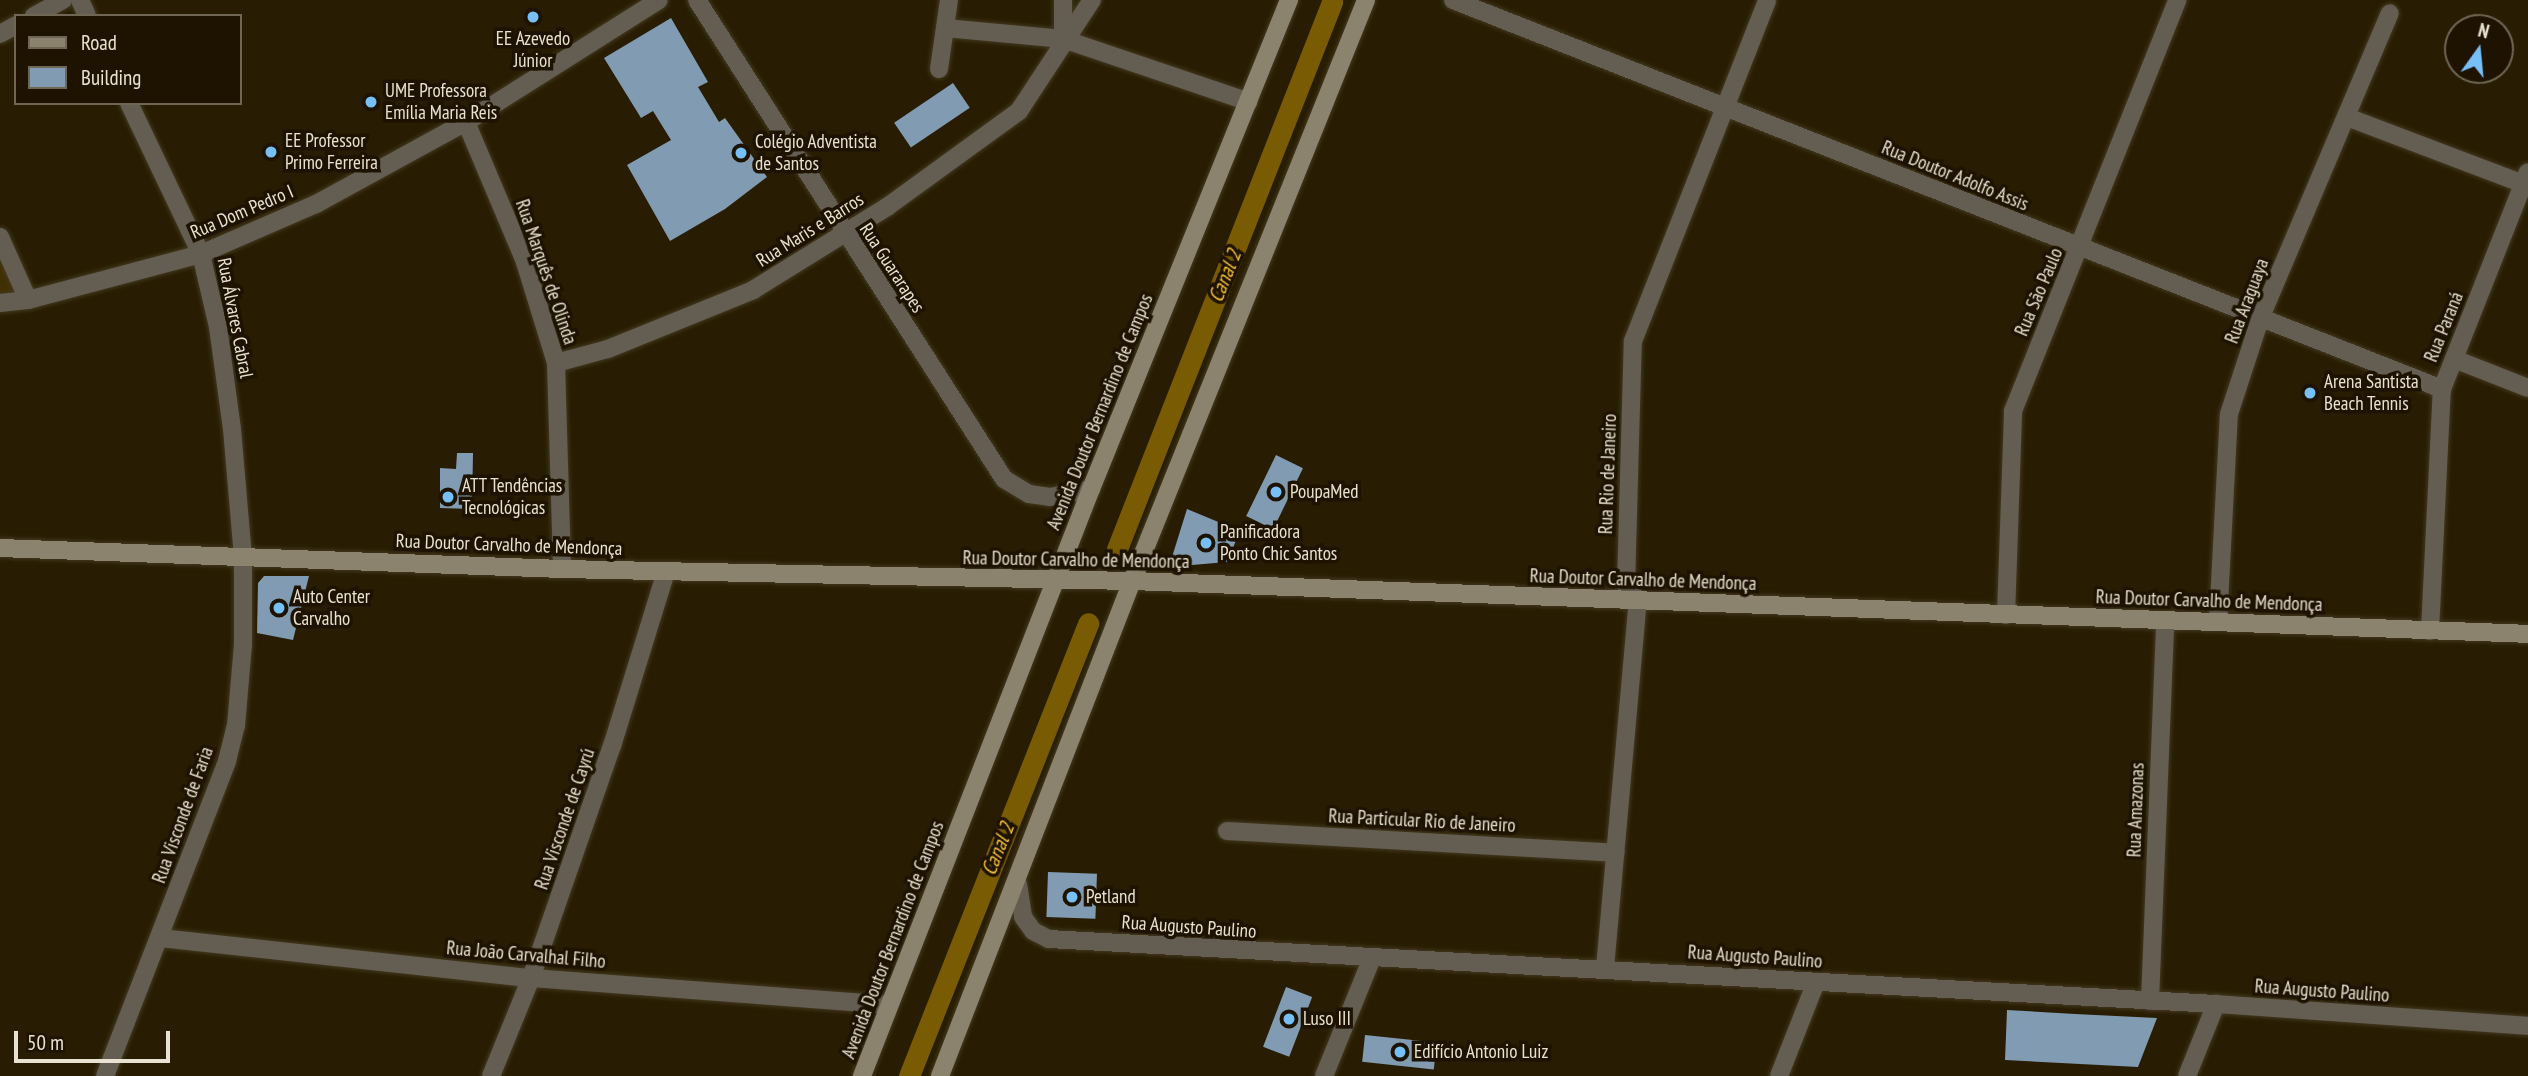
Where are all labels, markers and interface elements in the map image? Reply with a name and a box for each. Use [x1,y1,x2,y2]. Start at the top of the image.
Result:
marker: EE Azevedo Júnior [525,9,541,25]
legend [14,14,242,105]
north arrow [2444,14,2514,84]
text: N [2476,18,2492,44]
place label: EE Azevedo Júnior [496,28,570,72]
text: Road [81,29,117,56]
text: Building [81,64,141,91]
place label: UME Professora Emília Maria Reis [385,80,497,124]
marker: UME Professora Emília Maria Reis [363,94,379,110]
place label: EE Professor Primo Ferreira [285,130,378,174]
place label: Colégio Adventista de Santos [755,131,877,175]
street label: Rua Doutor Adolfo Assis [1878,136,2032,216]
marker: EE Professor Primo Ferreira [263,144,279,160]
marker: Colégio Adventista de Santos [733,145,749,161]
street label: Rua Dom Pedro I [187,180,297,244]
street label: Rua Maris e Barros [752,188,868,272]
street label: Rua Marquês de Olinda [510,196,582,348]
street label: Rua Guararapes [855,219,929,317]
street label: Rua São Paulo [2010,245,2068,339]
water label: Canal 2 [1203,246,1247,306]
street label: Rua Araguaya [2220,255,2274,347]
street label: Rua Álvares Cabral [212,256,258,380]
street label: Rua Paraná [2420,289,2468,365]
street label: Avenida Doutor Bernardino de Campos [1042,291,1158,533]
place label: Arena Santista Beach Tennis [2324,371,2419,415]
marker: Arena Santista Beach Tennis [2302,385,2318,401]
street label: Rua Rio de Janeiro [1595,413,1621,535]
place label: ATT Tendências Tecnológicas [462,475,563,519]
place label: PoupaMed [1290,481,1359,503]
marker: PoupaMed [1268,484,1284,500]
marker: ATT Tendências Tecnológicas [440,489,456,505]
place label: Panificadora Ponto Chic Santos [1220,521,1338,565]
street label: Rua Doutor Carvalho de Mendonça [395,530,623,560]
marker: Panificadora Ponto Chic Santos [1198,535,1214,551]
street label: Rua Doutor Carvalho de Mendonça [962,547,1190,573]
street label: Rua Doutor Carvalho de Mendonça [1529,565,1757,595]
place label: Auto Center Carvalho [293,586,370,630]
street label: Rua Doutor Carvalho de Mendonça [2095,586,2323,616]
marker: Auto Center Carvalho [271,600,287,616]
street label: Rua Visconde de Faria [148,743,218,887]
street label: Rua Visconde de Cayrú [530,745,600,893]
street label: Rua Amazonas [2123,762,2149,858]
street label: Rua Particular Rio de Janeiro [1328,805,1516,837]
street label: Avenida Doutor Bernardino de Campos [837,818,949,1062]
water label: Canal 2 [976,819,1020,879]
place label: Petland [1086,886,1136,908]
marker: Petland [1064,889,1080,905]
street label: Rua Augusto Paulino [1121,911,1257,943]
street label: Rua João Carvalhal Filho [445,937,607,973]
street label: Rua Augusto Paulino [1687,941,1823,973]
street label: Rua Augusto Paulino [2254,975,2390,1007]
place label: Luso III [1303,1008,1351,1030]
marker: Luso III [1281,1011,1297,1027]
scale bar [18,1016,173,1060]
text: 50 m [27,1029,64,1056]
place label: Edifício Antonio Luiz [1414,1041,1549,1063]
marker: Edifício Antonio Luiz [1392,1044,1408,1060]

